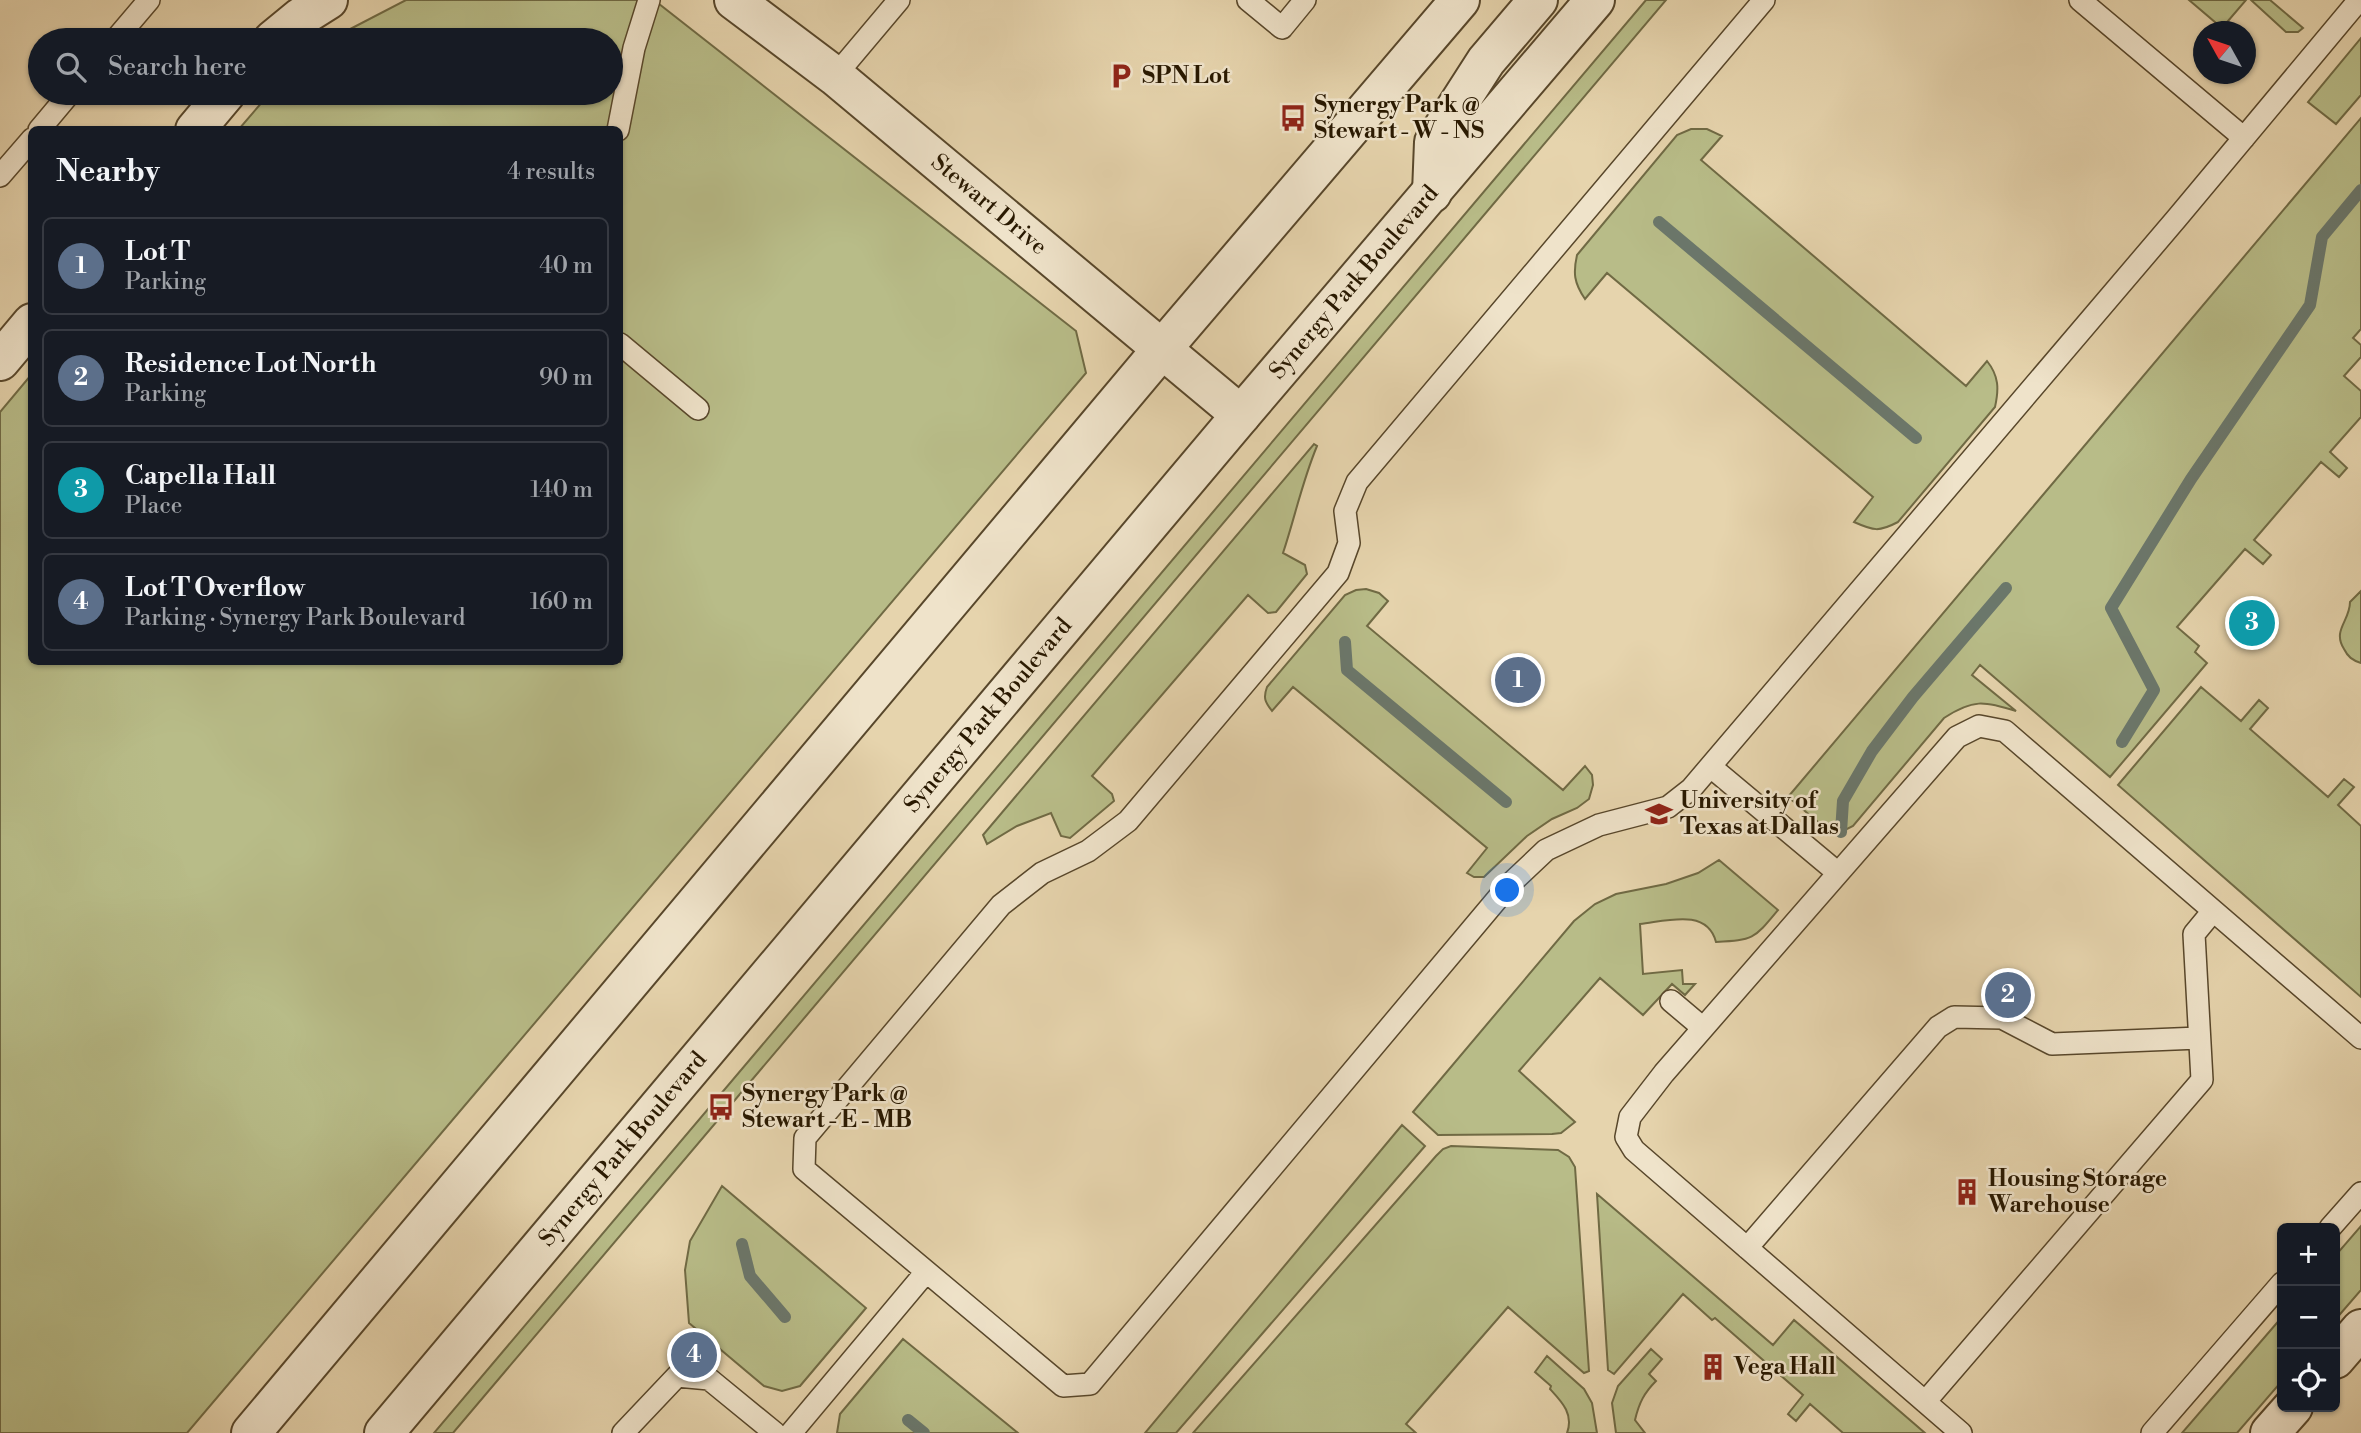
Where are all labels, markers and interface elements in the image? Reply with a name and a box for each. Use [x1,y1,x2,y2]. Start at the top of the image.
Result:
north arrow [2193,21,2256,84]
search box [28,28,623,105]
icon: search [52,48,90,86]
text: Search here [108,51,247,83]
parking icon: SPN Lot [1106,61,1136,91]
place label: SPN Lot [1142,62,1231,90]
place label: Synergy Park @ Stewart - W - NS [1314,91,1484,145]
bus stop icon: Synergy Park @ Stewart - W - NS [1278,103,1308,133]
street label: Stewart Drive [925,148,1053,261]
text: Nearby [56,153,160,191]
text: 4 results [507,158,595,186]
street label: Synergy Park Boulevard [1264,180,1445,385]
text: Lot T [125,236,190,268]
text: 1 [75,252,87,280]
text: 40 m [539,252,593,280]
text: Parking [125,268,206,296]
text: Residence Lot North [125,348,377,380]
text: 2 [74,364,88,392]
text: 90 m [539,364,593,392]
text: Parking [125,380,206,408]
text: Capella Hall [125,460,276,492]
text: 3 [74,476,88,504]
text: 140 m [530,476,593,504]
text: Place [125,492,182,520]
text: Lot T Overflow [125,572,305,604]
text: 4 [73,588,89,616]
text: 160 m [530,588,593,616]
pin: 3 [2229,597,2275,649]
text: Parking · Synergy Park Boulevard [125,604,465,632]
street label: Synergy Park Boulevard [898,612,1078,819]
pin: 1 [1495,654,1541,706]
place label: University of Texas at Dallas [1680,787,1839,841]
school or university icon: University of Texas at Dallas [1644,799,1674,829]
your location [1490,873,1524,907]
pin: 2 [1985,969,2031,1021]
street label: Synergy Park Boulevard [533,1046,713,1252]
place label: Synergy Park @ Stewart - E - MB [742,1080,912,1134]
bus stop icon: Synergy Park @ Stewart - E - MB [706,1092,736,1122]
place label: Housing Storage Warehouse [1987,1165,2167,1219]
building icon: Housing Storage Warehouse [1952,1177,1982,1207]
map controls [2277,1223,2340,1412]
button: + [2277,1223,2340,1286]
button: − [2277,1286,2340,1349]
pin: 4 [671,1329,717,1381]
button: locate [2277,1349,2340,1412]
building icon: Vega Hall [1698,1352,1728,1382]
place label: Vega Hall [1733,1353,1836,1381]

